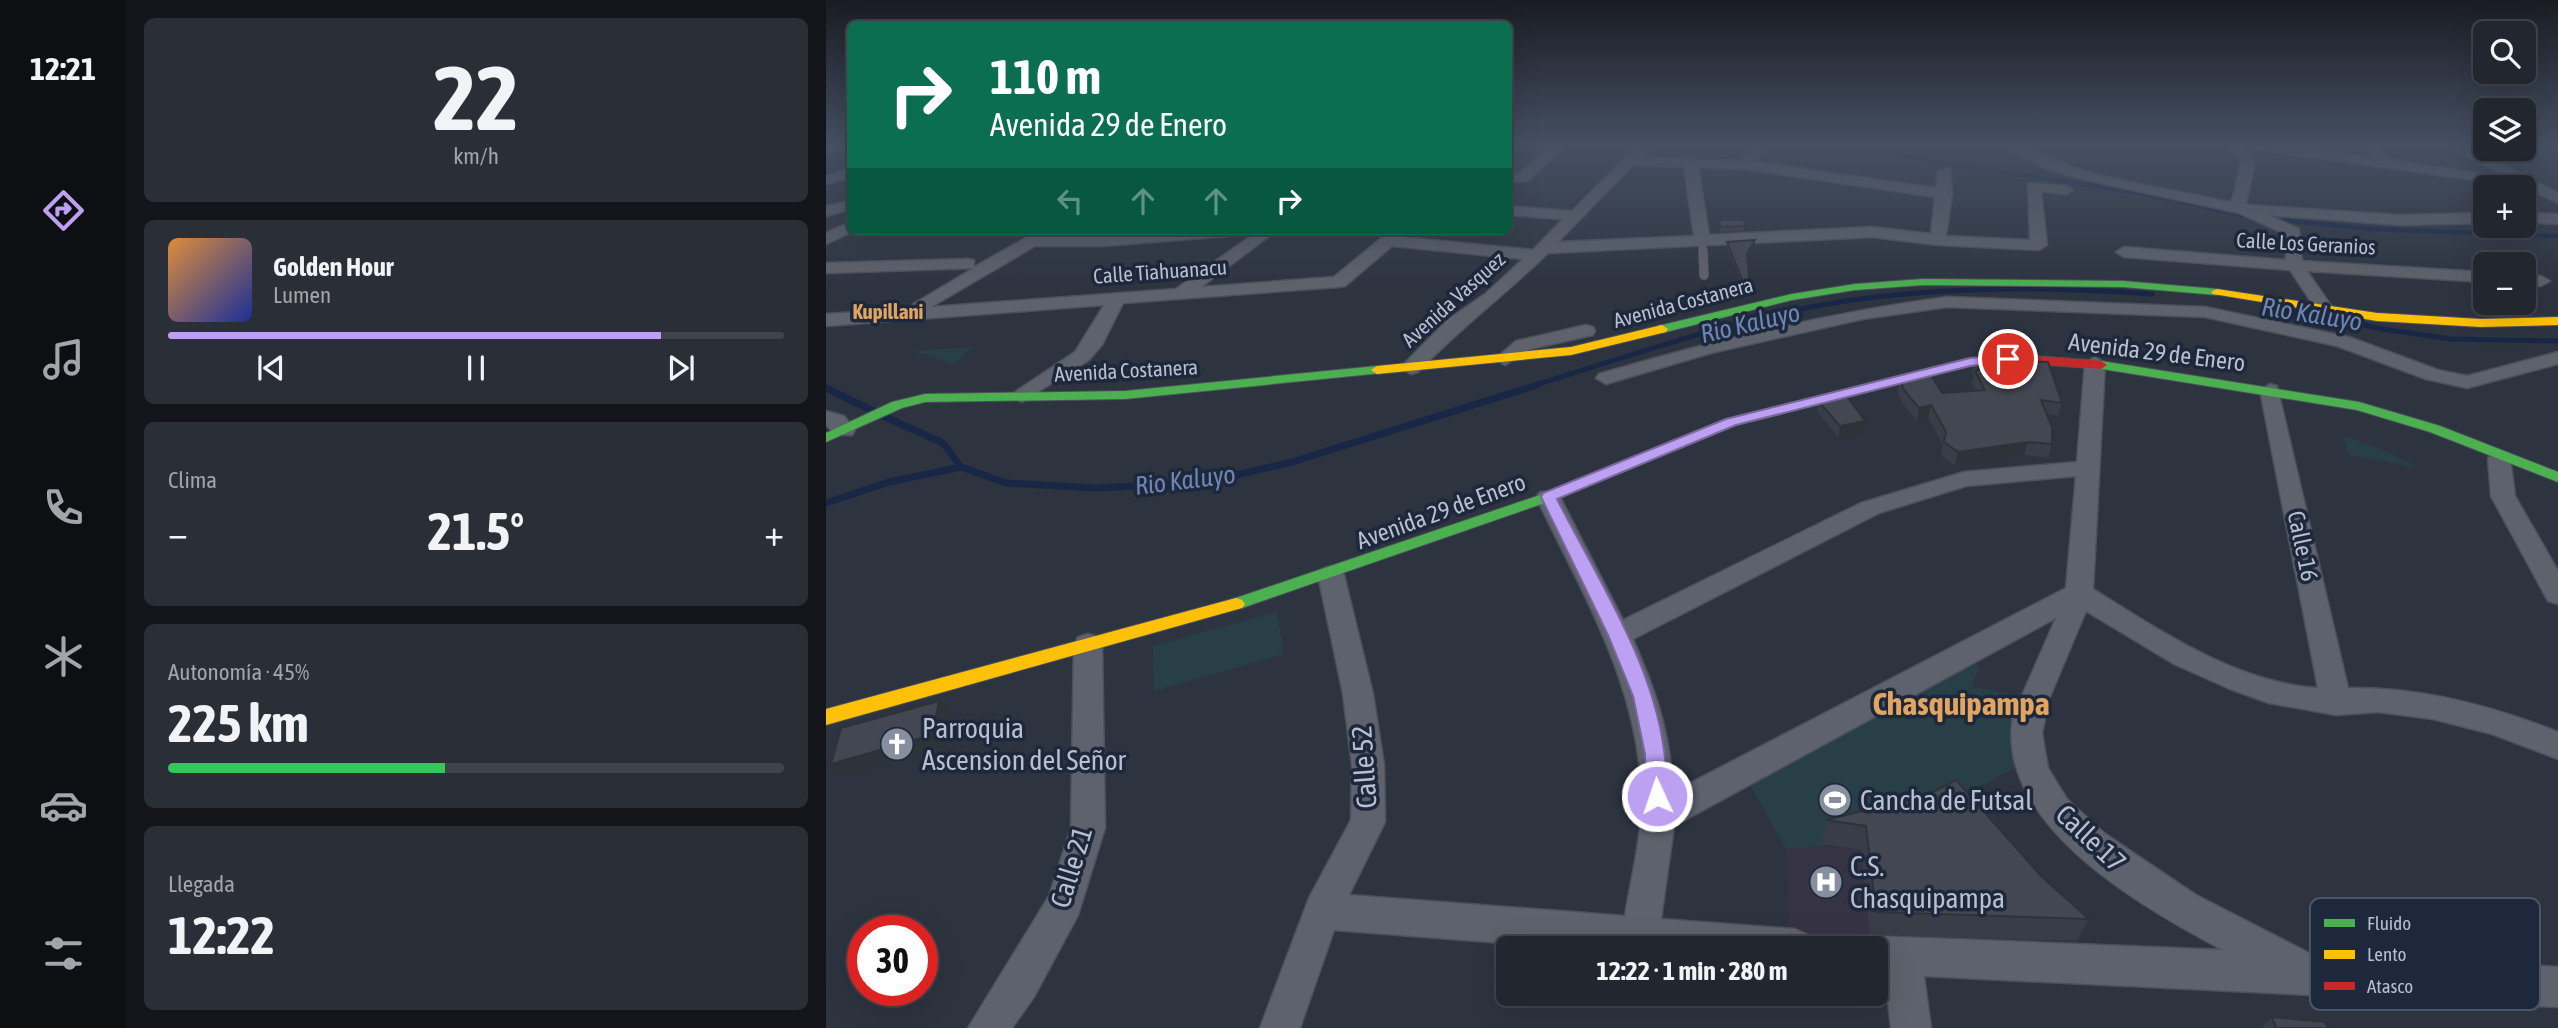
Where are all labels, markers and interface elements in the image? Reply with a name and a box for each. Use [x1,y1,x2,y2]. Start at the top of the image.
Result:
map controls [2473,21,2536,315]
button: search [2473,21,2536,84]
text: 22 [433,45,519,149]
text: 110 m [990,48,1101,104]
icon: right [875,49,966,140]
text: 12:21 [30,50,96,87]
button: layers [2473,98,2536,161]
text: Avenida 29 de Enero [990,106,1227,143]
text: km/h [453,143,499,169]
button: + [2473,175,2536,238]
icon: left [1051,182,1089,220]
icon: ahead [1124,182,1162,220]
icon: ahead [1197,182,1235,220]
icon: right [1270,182,1308,220]
icon: directions [39,186,88,235]
street label: Calle Los Geranios [2236,227,2376,259]
street label: Avenida Vasquez [1397,246,1510,351]
text: Golden Hour [273,252,393,282]
button: − [2473,252,2536,315]
street label: Calle Tiahuanacu [1092,254,1228,288]
street label: Avenida Costanera [1610,272,1756,332]
text: Lumen [273,282,331,308]
water label: Rio Kaluyo [2260,291,2364,337]
water label: Rio Kaluyo [1697,297,1803,349]
district label: Kupillani [853,299,923,323]
street label: Avenida 29 de Enero [2067,328,2247,376]
pin [1978,329,2038,389]
icon: music [39,335,88,384]
icon: arrive [1989,340,2027,378]
icon: previous [252,349,290,387]
icon: pause [457,349,495,387]
icon: next [662,349,700,387]
street label: Avenida Costanera [1054,354,1198,386]
water label: Rio Kaluyo [1133,459,1237,501]
text: Clima [168,467,217,493]
street label: Avenida 29 de Enero [1353,468,1529,554]
icon: phone [39,483,88,532]
text: 21.5° [428,501,524,561]
street label: Calle 16 [2282,508,2324,584]
text: − [168,511,188,554]
text: + [764,511,784,554]
icon: climate [39,632,88,681]
text: Autonomía · 45% [168,659,309,685]
district label: Chasquipampa [1872,685,2050,722]
text: 225 km [168,693,309,753]
place label: Parroquia Ascension del Señor [922,712,1127,776]
street label: Calle 52 [1345,724,1383,810]
church icon: Parroquia Ascension del Señor [878,725,916,763]
position arrow [1620,759,1694,833]
icon: car [39,781,88,830]
sports icon: Cancha de Futsal [1816,781,1854,819]
place label: Cancha de Futsal [1860,784,2033,816]
street label: Calle 17 [2050,798,2132,878]
street label: Calle 21 [1044,823,1098,911]
place label: C.S. Chasquipampa [1850,850,2005,914]
hospital icon: C.S. Chasquipampa [1807,863,1845,901]
text: Llegada [168,871,235,897]
legend [2310,898,2540,1010]
text: 12:22 [168,905,275,965]
text: Fluido [2367,912,2411,934]
speed limit sign: 30 [847,915,938,1006]
icon: filters [39,929,88,978]
text: Lento [2367,943,2406,965]
text: 12:22 · 1 min · 280 m [1597,956,1787,986]
text: Atasco [2367,975,2413,997]

